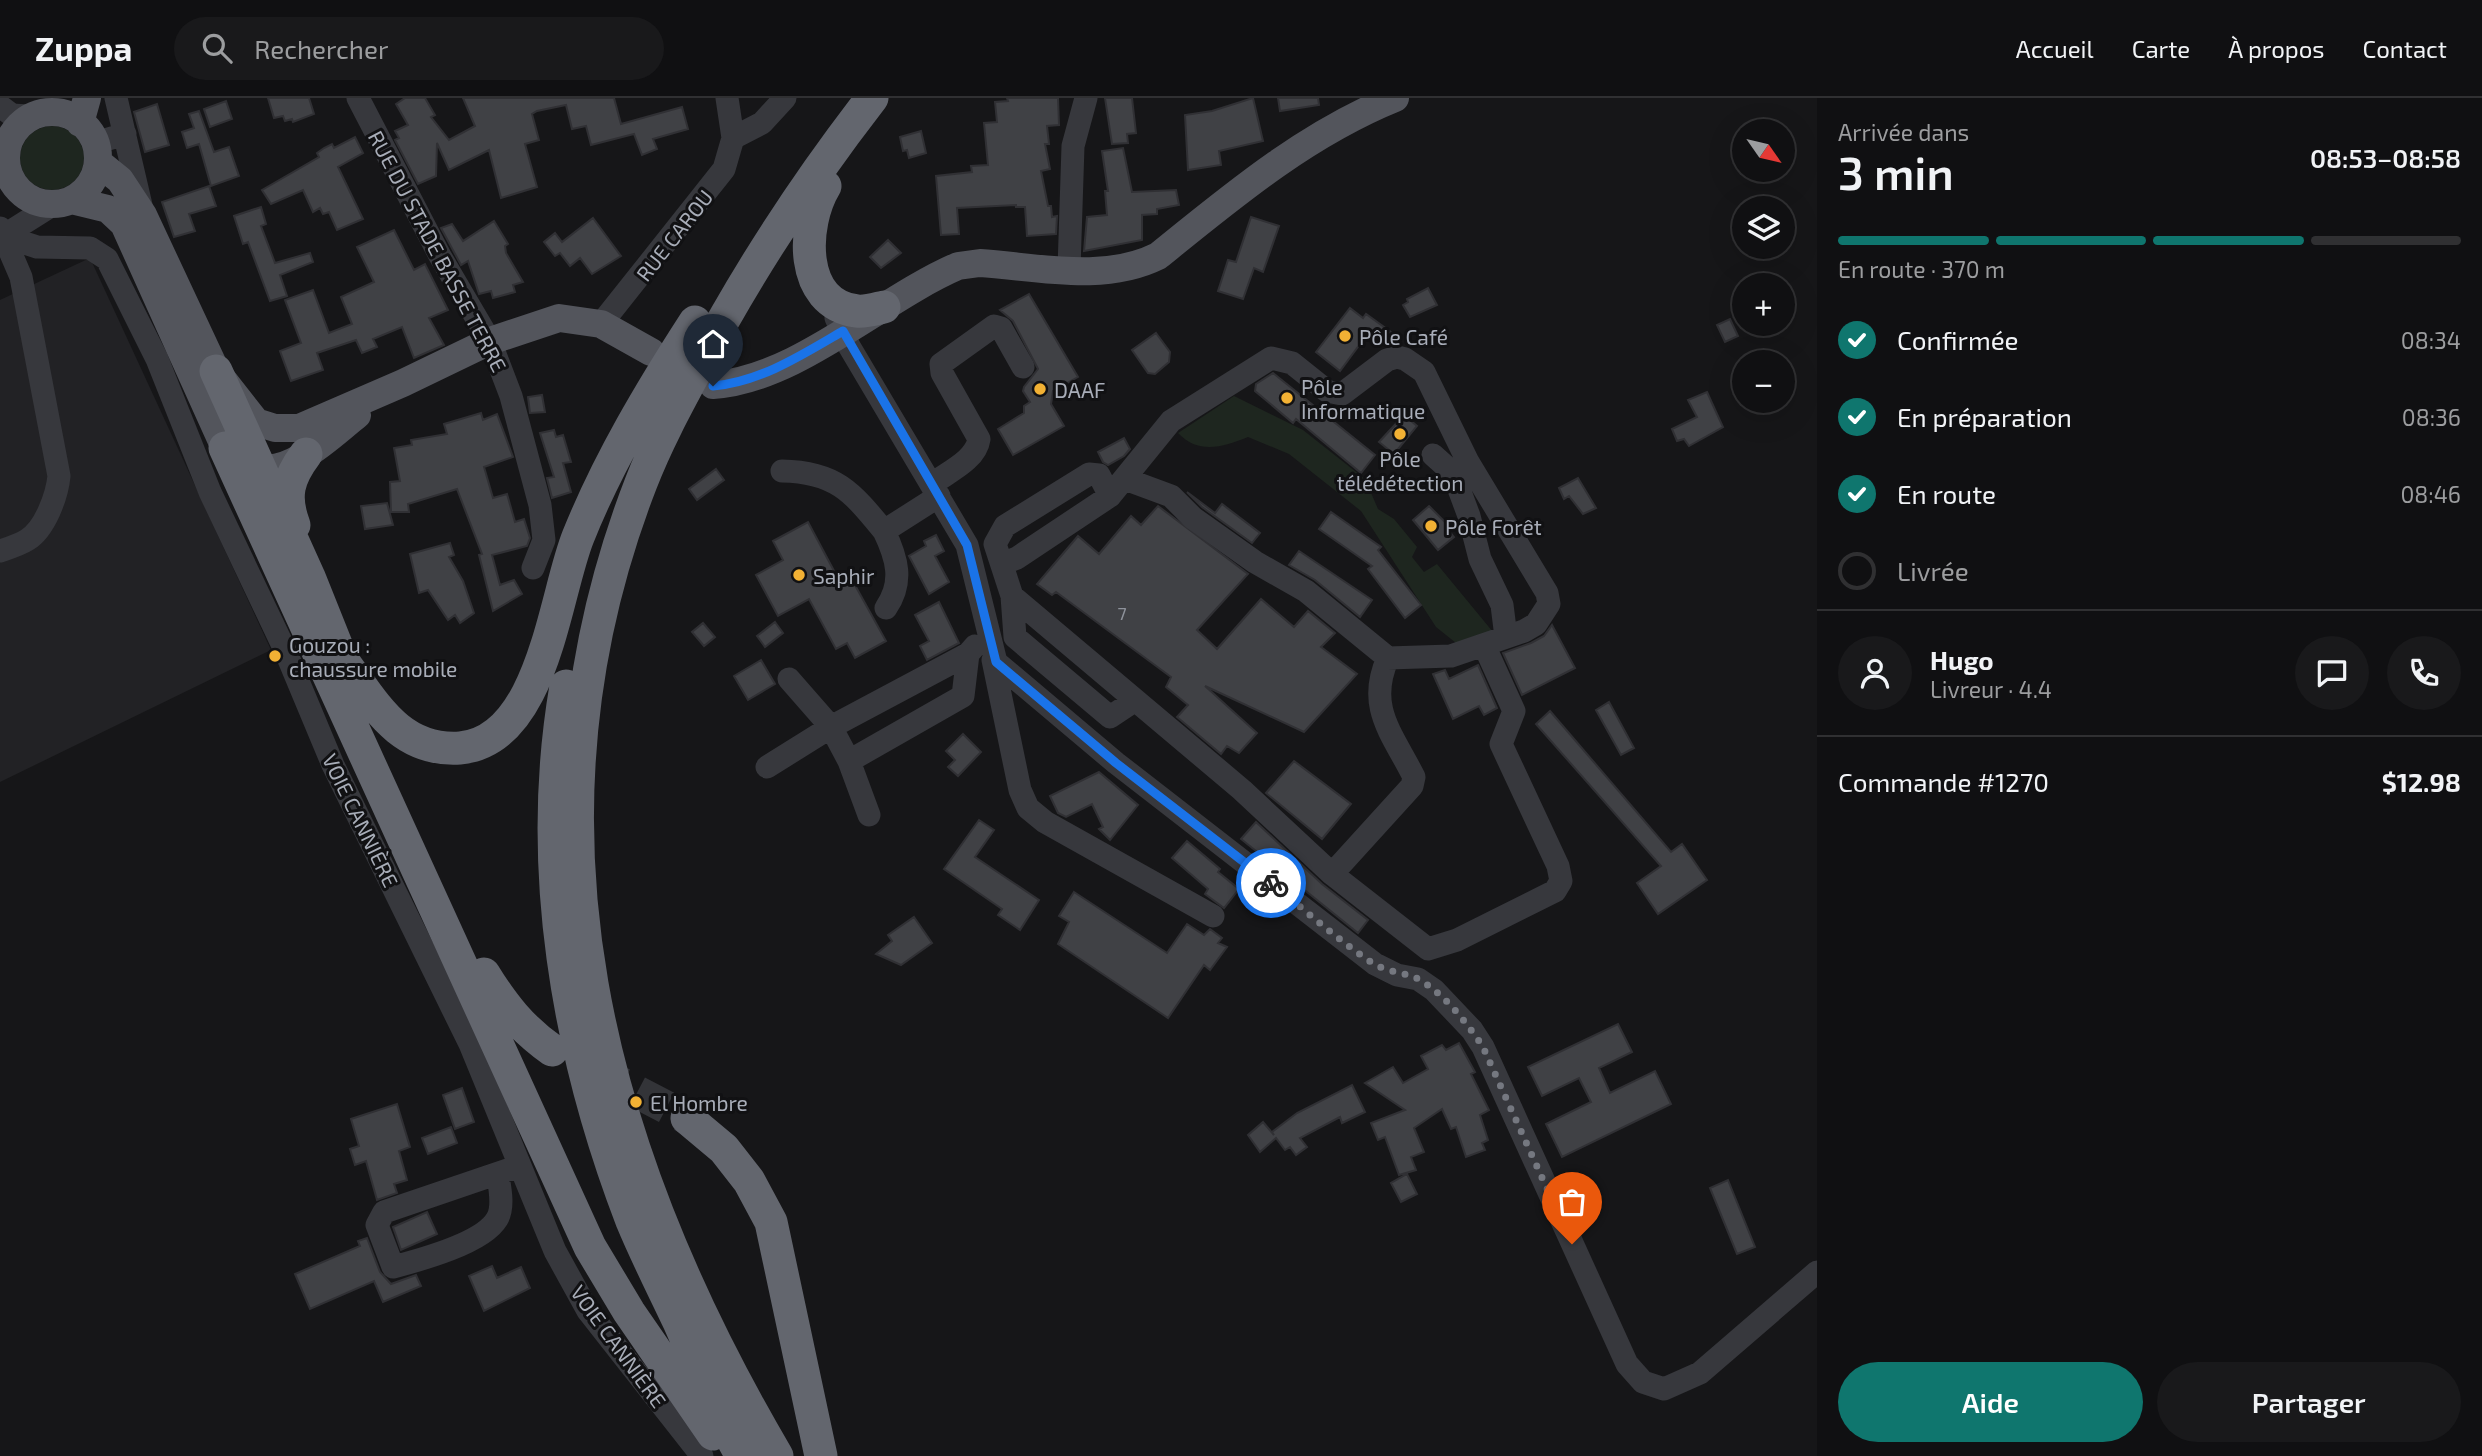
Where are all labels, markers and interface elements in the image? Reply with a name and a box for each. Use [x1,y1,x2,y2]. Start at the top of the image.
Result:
search box [174,17,664,80]
text: Zuppa [35,28,132,68]
icon: search [198,29,236,67]
text: Rechercher [254,33,388,64]
text: Accueil [2016,34,2094,63]
text: Carte [2132,34,2190,63]
text: À propos [2228,34,2325,63]
text: Contact [2363,34,2447,63]
text: Arrivée dans [1838,118,1969,146]
north arrow [1732,119,1796,182]
map controls [1732,119,1795,413]
street label: RUE DU STADE BASSE TERRE [364,126,512,376]
text: 08:53–08:58 [2310,142,2461,173]
text: 3 min [1838,144,1954,199]
street label: RUE CAROU [630,184,718,286]
button: layers [1732,196,1795,259]
text: En route · 370 m [1838,255,2005,283]
button: + [1732,273,1795,336]
pin [683,314,743,386]
icon: check [1838,321,1876,359]
place label: Pôle Café [1359,324,1448,349]
text: Confirmée [1897,324,2019,355]
icon: home [694,325,732,363]
text: 08:34 [2401,326,2461,354]
marker: Pôle Café [1337,328,1353,344]
button: − [1732,350,1795,413]
place label: Pôle Informatique [1301,374,1425,423]
place label: DAAF [1054,377,1105,402]
marker: DAAF [1032,381,1048,397]
marker: Pôle Informatique [1279,390,1295,406]
icon: check [1838,398,1876,436]
text: En préparation [1897,401,2072,432]
text: 08:36 [2402,403,2461,431]
marker: Pôle télédétection [1392,426,1408,442]
place label: Pôle télédétection [1337,446,1464,495]
icon: check [1838,475,1876,513]
text: En route [1897,478,1996,509]
text: 08:46 [2400,480,2461,508]
place label: Pôle Forêt [1445,514,1542,539]
marker: Pôle Forêt [1423,518,1439,534]
text: Livrée [1897,555,1969,586]
place label: Saphir [813,563,875,588]
marker: Saphir [791,567,807,583]
house number: 7 [1117,602,1127,624]
place label: Gouzou : chaussure mobile [289,632,457,681]
button: person [1838,636,1912,710]
button: chat [2295,636,2369,710]
button: phone [2387,636,2461,710]
text: Hugo [1930,644,1994,675]
marker: Gouzou : chaussure mobile [267,648,283,664]
text: Livreur · 4.4 [1930,675,2052,703]
street label: VOIE CANNIÈRE [318,749,404,891]
text: Commande #1270 [1838,766,2049,797]
text: $12.98 [2382,766,2461,797]
courier [1236,848,1306,918]
icon: bike [1252,864,1290,902]
place label: El Hombre [650,1090,748,1115]
marker: El Hombre [628,1094,644,1110]
pin [1542,1172,1602,1244]
icon: bag [1553,1183,1591,1221]
street label: VOIE CANNIÈRE [566,1280,672,1412]
button: Aide [1838,1362,2143,1442]
button: Partager [2157,1362,2461,1442]

